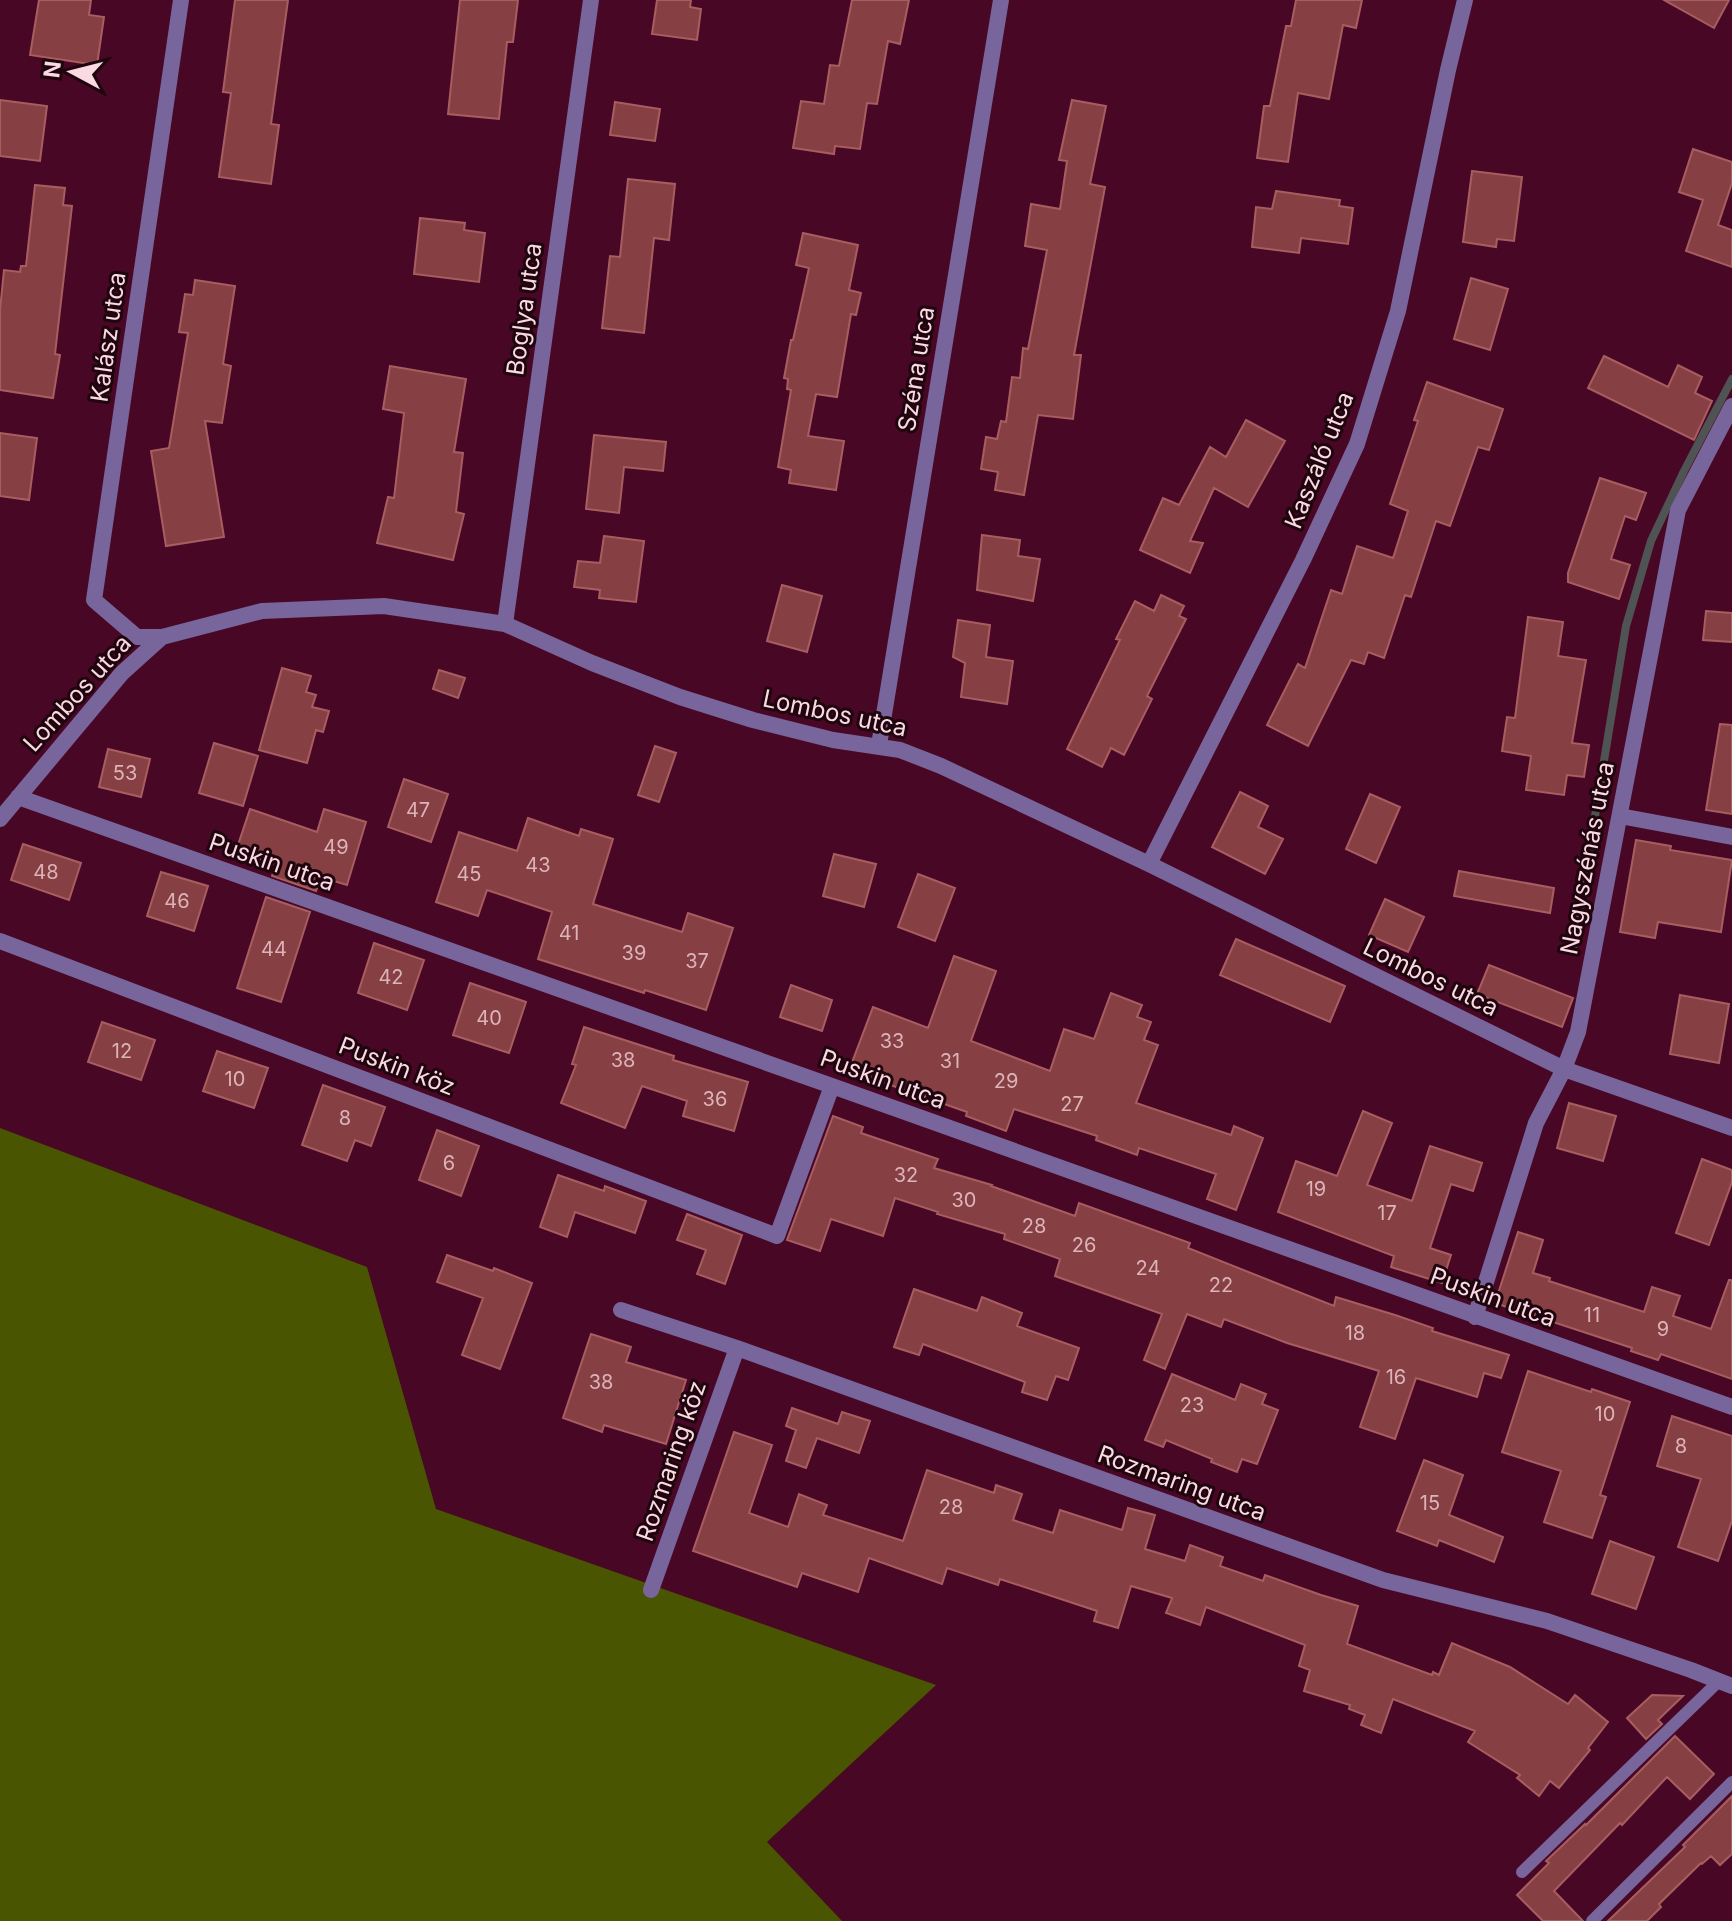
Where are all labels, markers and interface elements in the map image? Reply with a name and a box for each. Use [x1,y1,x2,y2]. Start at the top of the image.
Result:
north arrow [32,32,112,112]
text: N [38,60,66,79]
street label: Boglya utca [500,241,548,377]
street label: Kalász utca [85,270,131,404]
street label: Széna utca [892,305,940,433]
street label: Kaszáló utca [1278,387,1360,533]
street label: Lombos utca [17,629,137,757]
street label: Lombos utca [760,684,910,742]
street label: Nagyszénás utca [1554,759,1620,957]
house number: 53 [113,761,137,785]
house number: 47 [406,798,430,822]
street label: Puskin utca [205,827,339,897]
house number: 49 [323,835,349,859]
house number: 43 [525,853,551,877]
house number: 48 [33,860,59,884]
house number: 45 [456,862,482,886]
house number: 46 [164,889,190,913]
house number: 41 [559,921,579,945]
street label: Lombos utca [1359,932,1503,1022]
house number: 44 [261,937,287,961]
house number: 39 [622,941,646,965]
house number: 37 [685,949,709,973]
house number: 42 [378,965,404,989]
house number: 40 [476,1006,502,1030]
house number: 33 [880,1029,904,1053]
street label: Puskin köz [335,1031,459,1101]
house number: 12 [112,1039,132,1063]
street label: Puskin utca [816,1043,950,1115]
house number: 38 [611,1048,635,1072]
house number: 31 [940,1049,960,1073]
house number: 10 [225,1067,245,1091]
house number: 29 [994,1069,1018,1093]
house number: 36 [703,1087,727,1111]
house number: 27 [1060,1092,1084,1116]
house number: 8 [339,1106,351,1130]
house number: 6 [443,1151,455,1175]
house number: 32 [894,1163,918,1187]
house number: 19 [1306,1177,1326,1201]
house number: 30 [952,1188,976,1212]
house number: 17 [1377,1201,1397,1225]
house number: 28 [1022,1214,1046,1238]
house number: 26 [1072,1233,1096,1257]
house number: 24 [1136,1256,1160,1280]
street label: Puskin utca [1426,1261,1560,1333]
house number: 22 [1209,1273,1233,1297]
house number: 11 [1584,1303,1600,1327]
house number: 9 [1657,1317,1669,1341]
house number: 18 [1345,1321,1365,1345]
house number: 16 [1386,1365,1406,1389]
house number: 38 [589,1370,613,1394]
street label: Rozmaring köz [630,1377,712,1545]
house number: 23 [1180,1393,1204,1417]
house number: 10 [1595,1402,1615,1426]
house number: 8 [1675,1434,1687,1458]
street label: Rozmaring utca [1094,1439,1270,1527]
house number: 15 [1420,1491,1440,1515]
house number: 28 [939,1495,963,1519]

